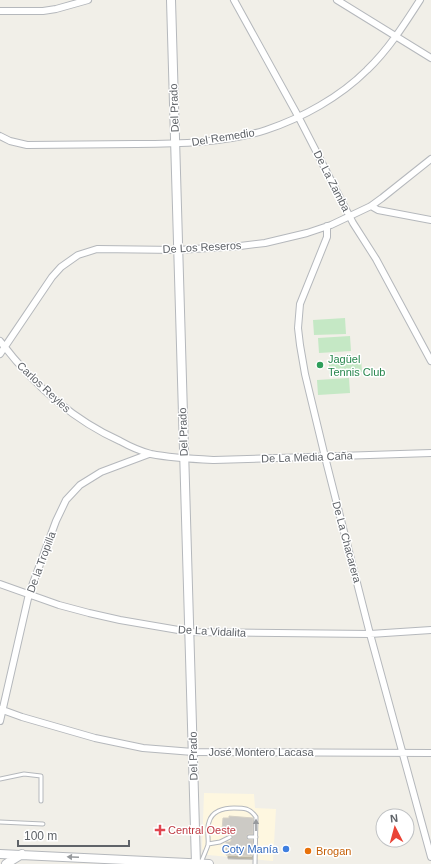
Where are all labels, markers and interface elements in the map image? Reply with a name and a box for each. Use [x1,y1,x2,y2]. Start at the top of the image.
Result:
street label: Del Prado [167,83,181,133]
street label: Del Remedio [191,126,255,148]
street label: De La Zamba [312,149,353,214]
street label: De Los Reseros [162,239,242,255]
place label: Jagüel Tennis Club [328,353,385,378]
street label: Carlos Reyles [15,359,73,415]
marker: Jagüel Tennis Club [315,360,325,370]
street label: Del Prado [176,407,190,457]
street label: De La Media Caña [261,449,354,465]
street label: De La Chacarera [330,500,364,585]
street label: De la Tropilla [24,529,58,594]
street label: De La Vidalita [178,623,247,639]
street label: Del Prado [187,731,199,781]
street label: José Montero Lacasa [208,746,314,758]
north arrow [375,808,415,848]
text: N [389,812,399,824]
one-way arrow [253,818,259,831]
scale bar [18,822,129,848]
place label: Central Oeste [168,824,236,836]
marker: Central Oeste [155,825,165,835]
text: 100 m [24,829,57,843]
place label: Coty Manía [222,843,279,855]
marker: Coty Manía [281,844,291,854]
place label: Brogan [316,845,351,857]
marker: Brogan [303,846,313,856]
one-way arrow [67,853,79,860]

